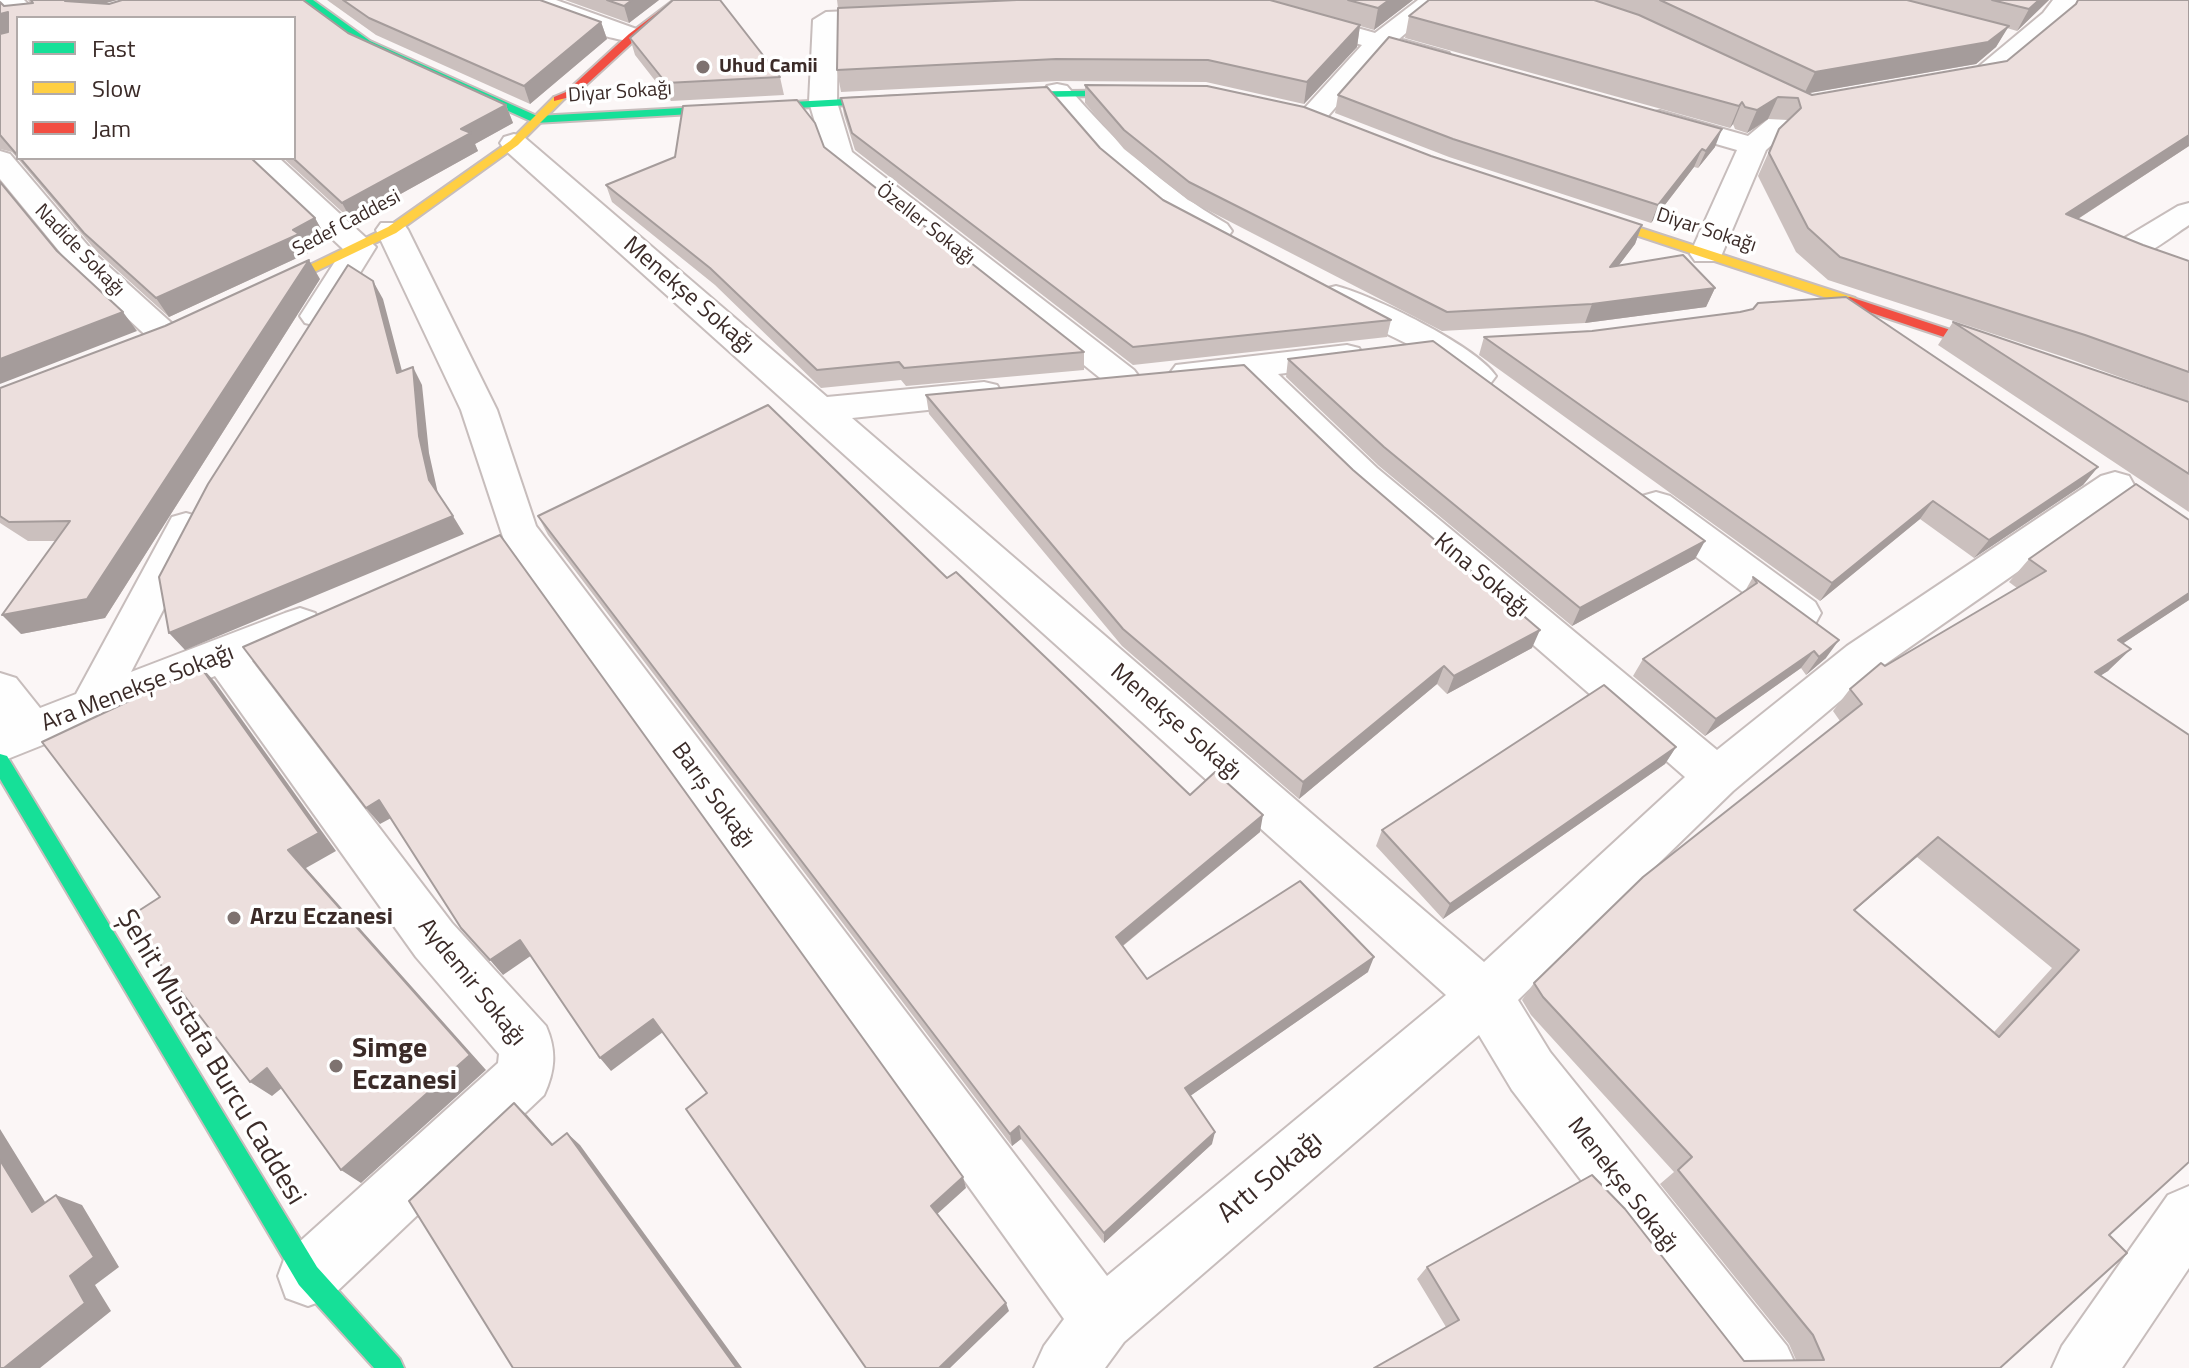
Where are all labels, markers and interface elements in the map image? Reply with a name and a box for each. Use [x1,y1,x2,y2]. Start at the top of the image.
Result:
legend [16,16,296,160]
text: Fast [92,30,135,66]
place label: Uhud Camii [719,55,818,79]
marker: Uhud Camii [694,58,712,76]
text: Slow [92,70,141,106]
street label: Diyar Sokağı [567,77,673,109]
text: Jam [92,110,131,146]
street label: Özeller Sokağı [871,179,979,271]
street label: Sedef Caddesi [289,186,405,262]
street label: Nadide Sokağı [29,200,129,302]
street label: Diyar Sokağı [1653,204,1759,258]
street label: Menekşe Sokağı [617,231,759,361]
street label: Kına Sokağı [1427,528,1535,624]
street label: Ara Menekşe Sokağı [38,639,238,739]
street label: Menekşe Sokağı [1104,658,1246,788]
street label: Barış Sokağı [664,738,760,854]
street label: Şehit Mustafa Burcu Caddesi [109,904,311,1212]
place label: Arzu Eczanesi [250,904,393,932]
marker: Arzu Eczanesi [225,909,243,927]
street label: Aydemir Sokağı [411,913,531,1053]
place label: Simge Eczanesi [352,1033,457,1099]
marker: Simge Eczanesi [327,1057,345,1075]
street label: Menekşe Sokağı [1560,1113,1684,1259]
street label: Artı Sokağı [1212,1125,1330,1231]

